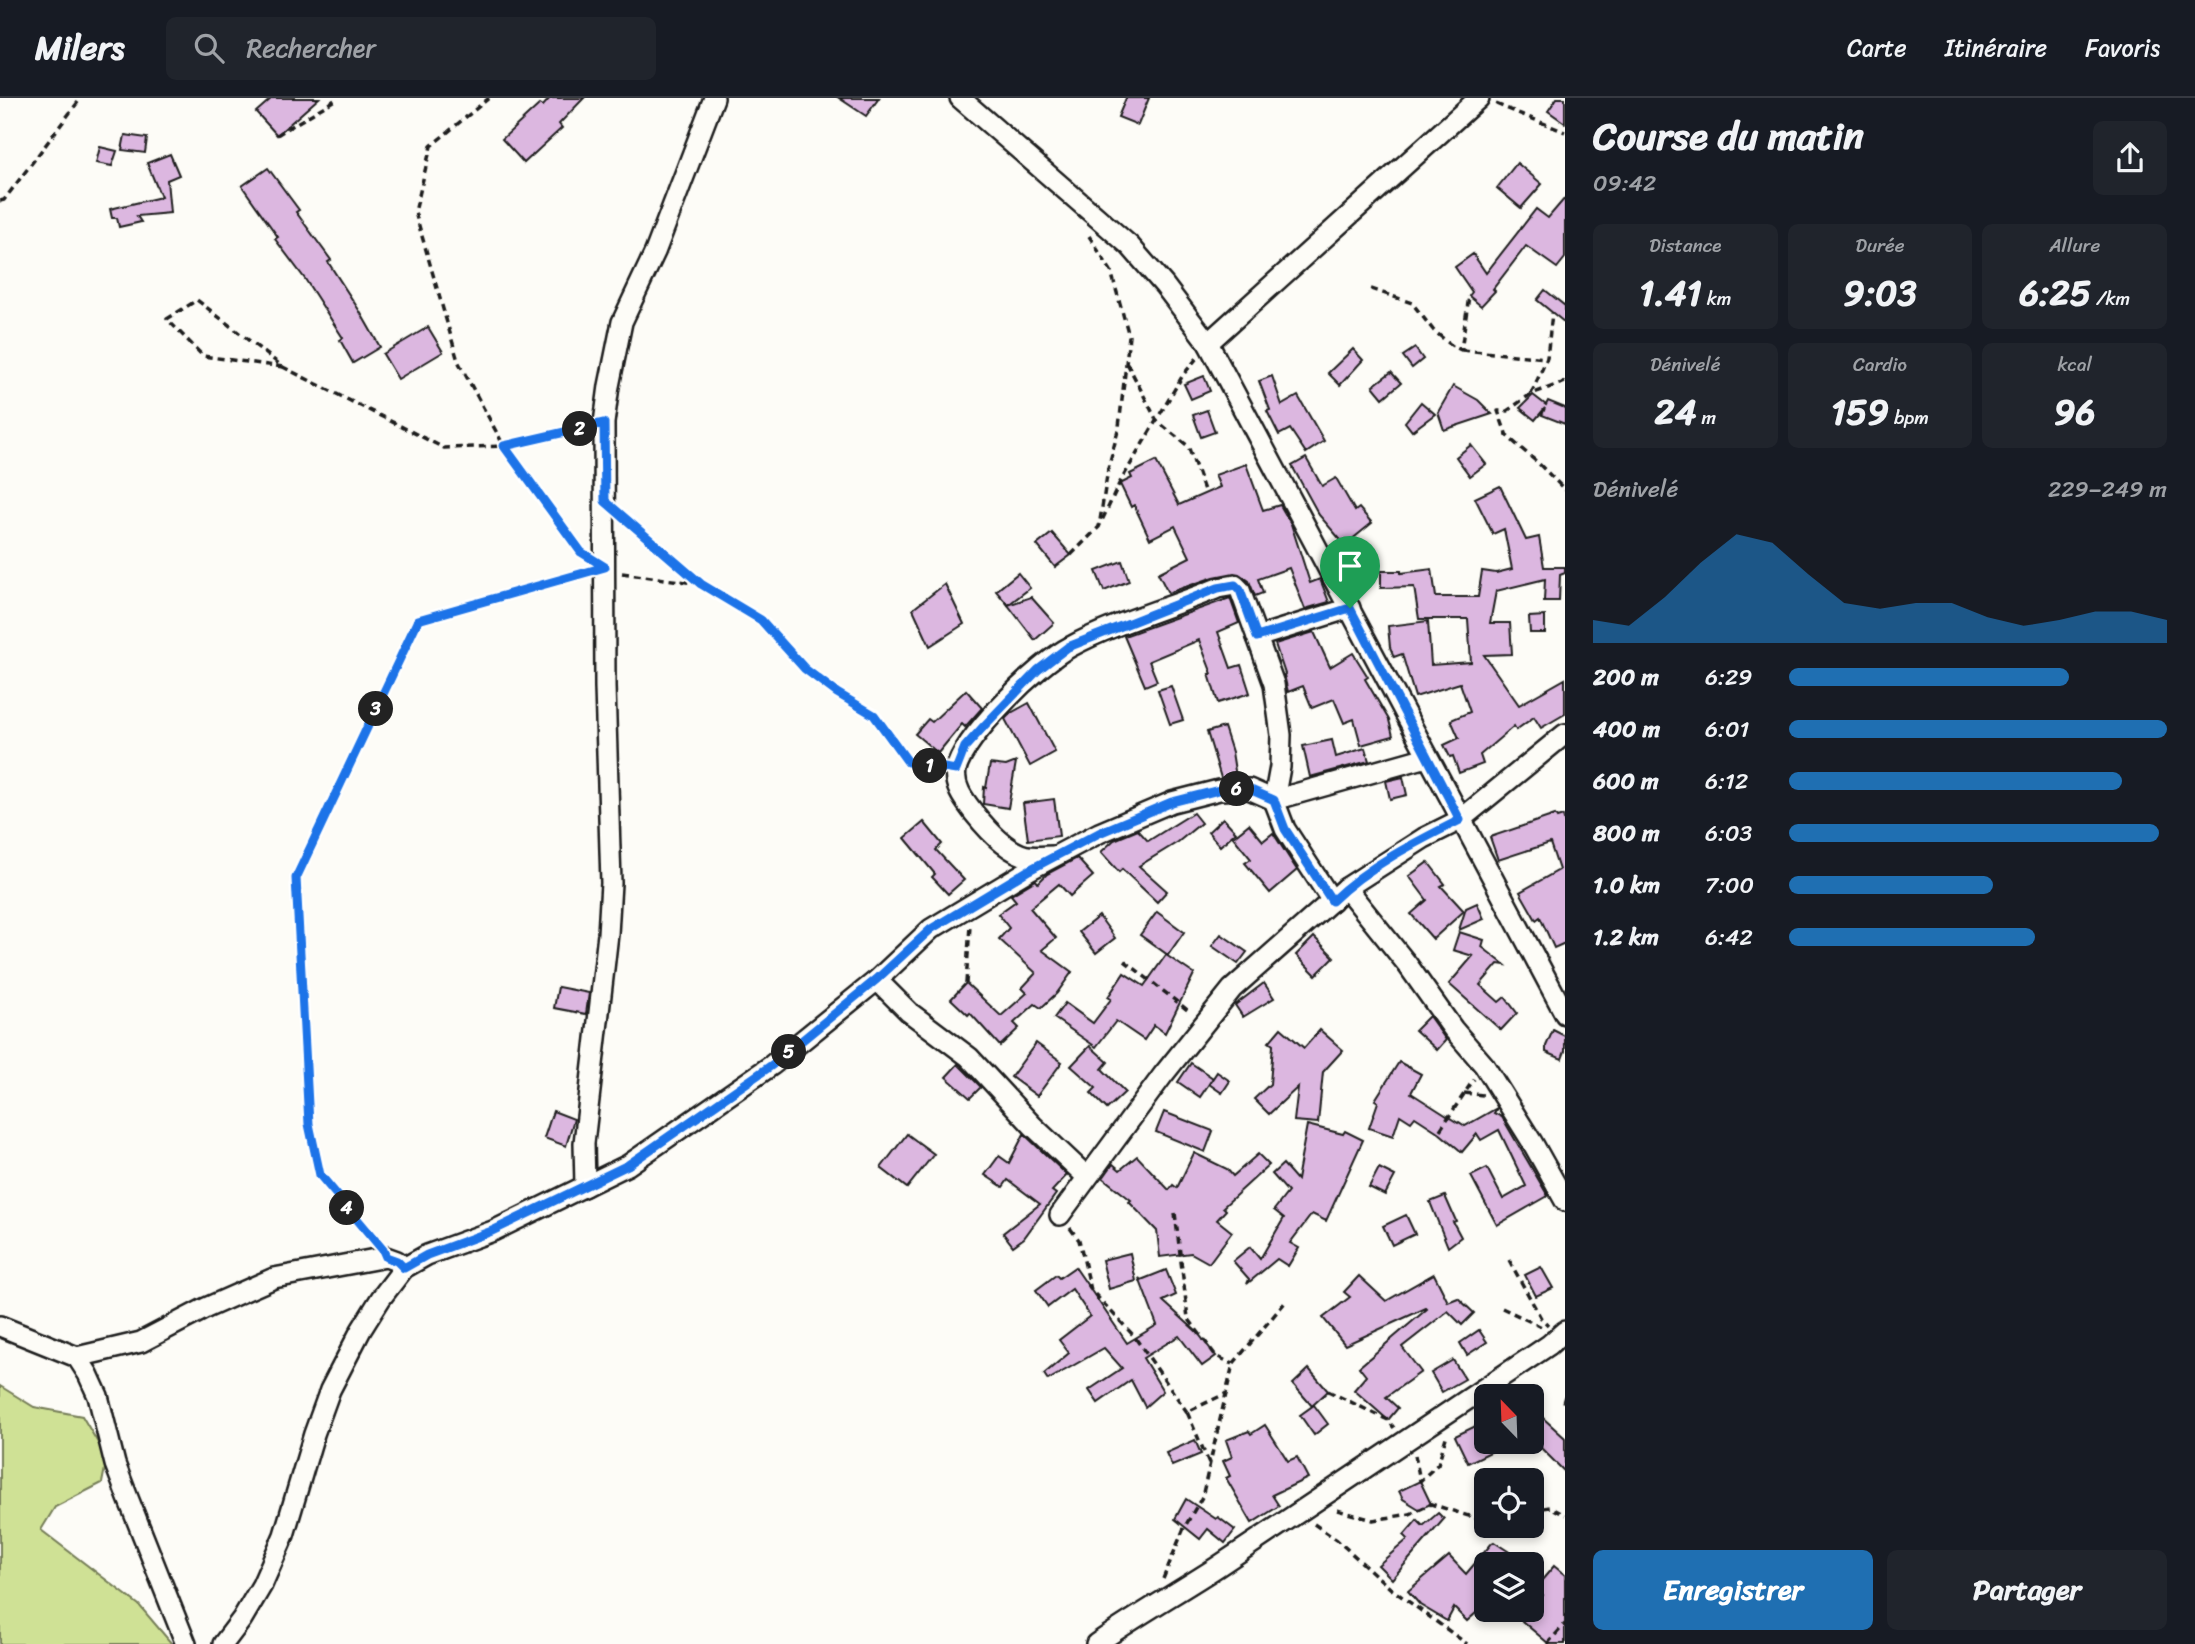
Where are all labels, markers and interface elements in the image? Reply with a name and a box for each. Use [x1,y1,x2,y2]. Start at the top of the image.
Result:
search box [166,17,656,80]
text: Milers [35,19,124,77]
text: Rechercher [246,25,376,71]
text: Carte [1847,27,1907,69]
text: Itinéraire [1945,27,2047,69]
text: Favoris [2085,27,2160,69]
icon: search [190,29,228,67]
text: Course du matin [1593,103,1864,170]
button: share [2093,121,2167,195]
text: 09:42 [1593,163,1656,204]
text: Distance [1649,229,1721,262]
text: Durée [1856,229,1904,262]
text: Allure [2049,229,2100,262]
text: 1.41 [1639,262,1702,324]
text: 9:03 [1843,262,1917,324]
text: 6:25 [2019,262,2091,324]
text: km [1702,282,1731,315]
text: /km [2091,282,2130,315]
text: Dénivelé [1650,348,1721,381]
text: Cardio [1853,348,1907,381]
text: kcal [2057,348,2092,381]
text: 24 [1655,381,1697,443]
text: 159 [1831,381,1889,443]
text: 96 [2054,381,2095,443]
text: m [1697,401,1716,434]
text: bpm [1889,401,1929,434]
pin: 2 [562,412,598,446]
text: 2 [574,412,585,445]
text: Dénivelé [1593,469,1678,510]
text: 229–249 m [2048,469,2167,510]
pin [1320,536,1380,608]
icon: arrive [1331,547,1369,585]
text: 200 m [1593,657,1659,698]
text: 6:29 [1705,657,1752,698]
pin: 3 [358,692,394,726]
text: 3 [370,692,381,725]
text: 400 m [1593,709,1660,750]
text: 6:01 [1705,709,1749,750]
pin: 1 [912,748,948,784]
text: 1 [925,749,934,782]
text: 600 m [1593,761,1659,802]
text: 6:12 [1705,761,1748,802]
pin: 6 [1220,772,1254,806]
text: 6 [1231,772,1242,805]
text: 800 m [1593,813,1660,854]
text: 6:03 [1705,813,1752,854]
text: 1.0 km [1593,865,1660,906]
text: 7:00 [1705,865,1754,906]
text: 1.2 km [1593,917,1659,958]
text: 6:42 [1705,917,1753,958]
pin: 5 [772,1034,806,1070]
text: 5 [783,1035,794,1068]
pin: 4 [330,1190,364,1226]
text: 4 [341,1191,352,1224]
north arrow [1474,1384,1544,1454]
map controls [1474,1384,1544,1622]
button: locate [1474,1468,1544,1538]
button: Enregistrer [1593,1550,1873,1630]
button: Partager [1887,1550,2167,1630]
button: layers [1474,1552,1544,1622]

